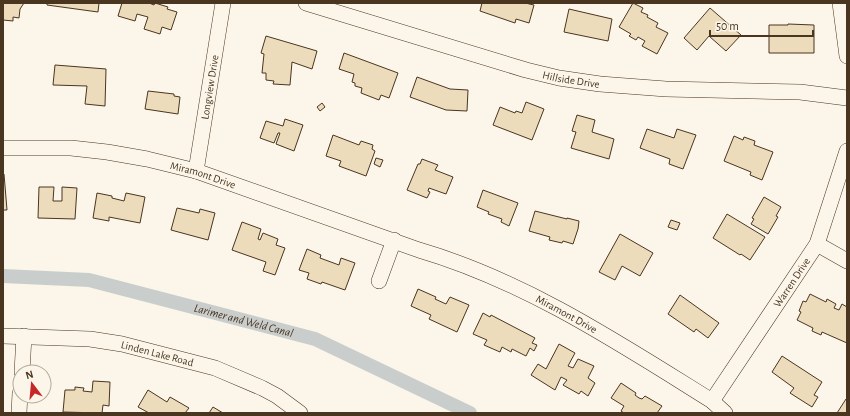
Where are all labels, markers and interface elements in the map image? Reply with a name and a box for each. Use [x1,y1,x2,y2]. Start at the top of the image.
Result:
scale bar [710,12,813,38]
text: 50 m [716,20,739,32]
street label: Longview Drive [199,54,220,120]
street label: Hillside Drive [541,69,600,89]
street label: Miramont Drive [169,159,237,190]
street label: Warren Drive [771,255,812,309]
street label: Miramont Drive [534,293,599,335]
water label: Larimer and Weld Canal [193,302,295,339]
street label: Linden Lake Road [120,338,195,368]
north arrow [12,364,52,404]
text: N [24,369,35,381]

